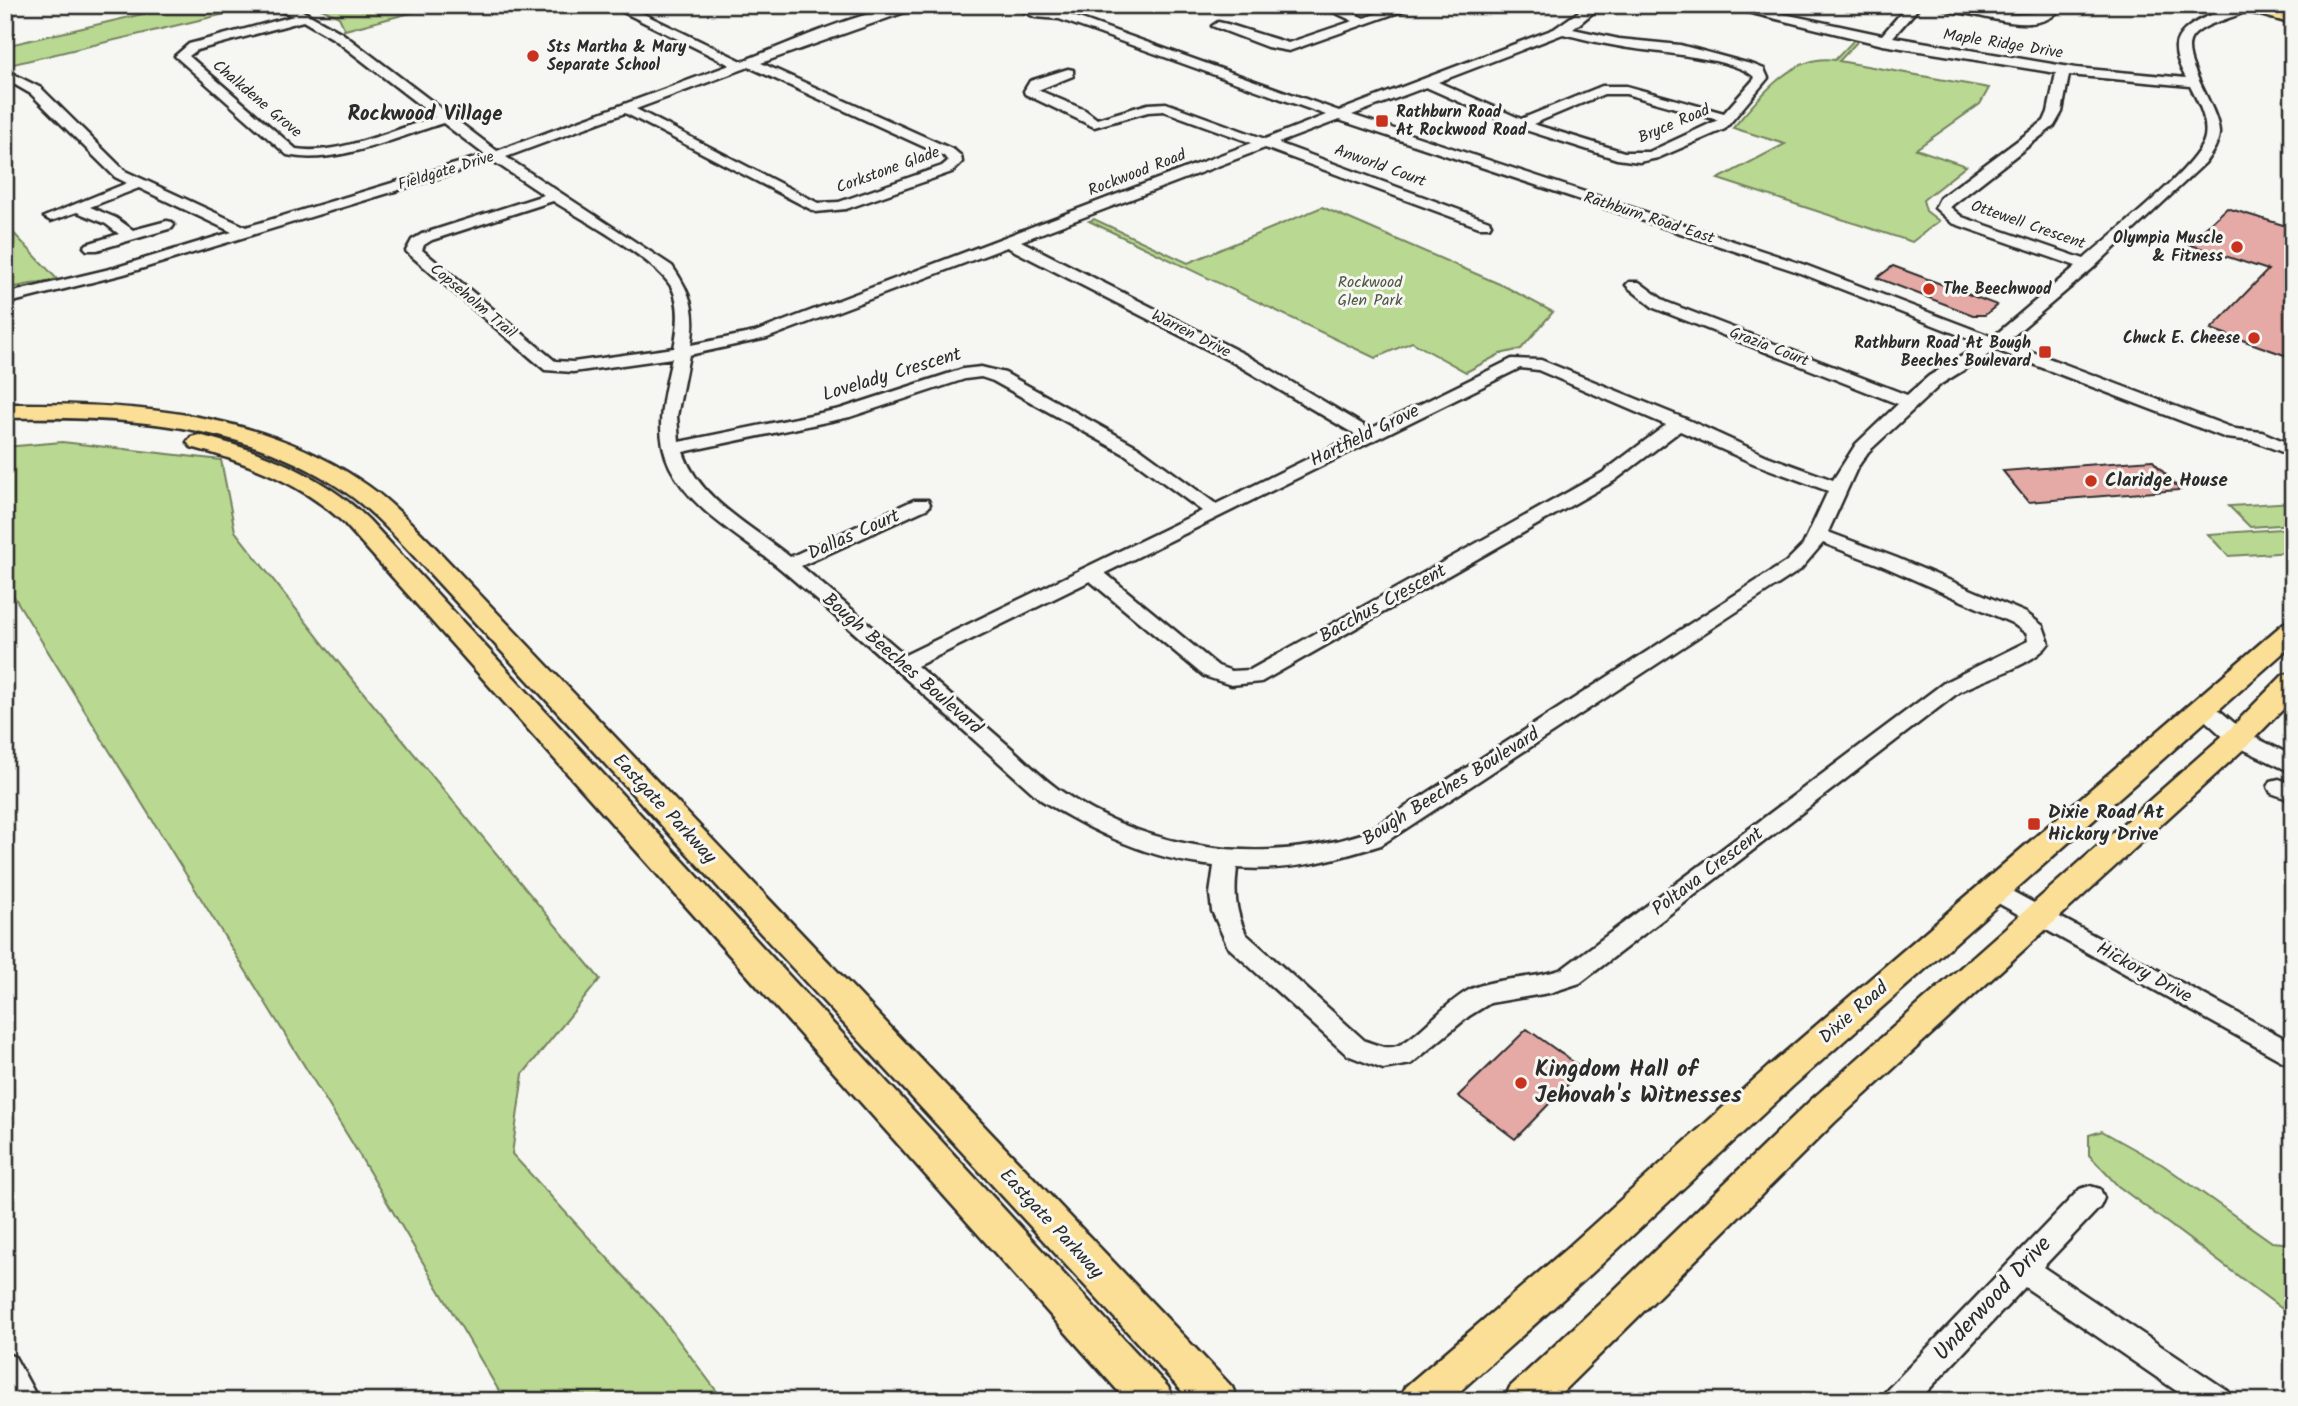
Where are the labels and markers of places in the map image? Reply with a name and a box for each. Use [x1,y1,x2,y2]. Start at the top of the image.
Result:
place label: Sts Martha & Mary Separate School [547,35,687,78]
marker: Sts Martha & Mary Separate School [525,48,541,64]
place label: Rathburn Road At Rockwood Road [1396,100,1527,143]
marker: Rathburn Road At Rockwood Road [1374,113,1390,129]
place label: Olympia Muscle & Fitness [2113,226,2224,269]
marker: Olympia Muscle & Fitness [2229,239,2245,255]
place label: The Beechwood [1943,277,2052,302]
marker: The Beechwood [1921,281,1937,297]
place label: Chuck E. Cheese [2123,326,2240,351]
marker: Chuck E. Cheese [2246,330,2262,346]
place label: Rathburn Road At Bough Beeches Boulevard [1854,331,2031,374]
marker: Rathburn Road At Bough Beeches Boulevard [2037,344,2053,360]
place label: Claridge House [2105,466,2228,496]
marker: Claridge House [2083,473,2099,489]
place label: Dixie Road At Hickory Drive [2048,798,2164,850]
marker: Dixie Road At Hickory Drive [2026,816,2042,832]
place label: Kingdom Hall of Jehovah's Witnesses [1535,1052,1742,1114]
marker: Kingdom Hall of Jehovah's Witnesses [1513,1075,1529,1091]

